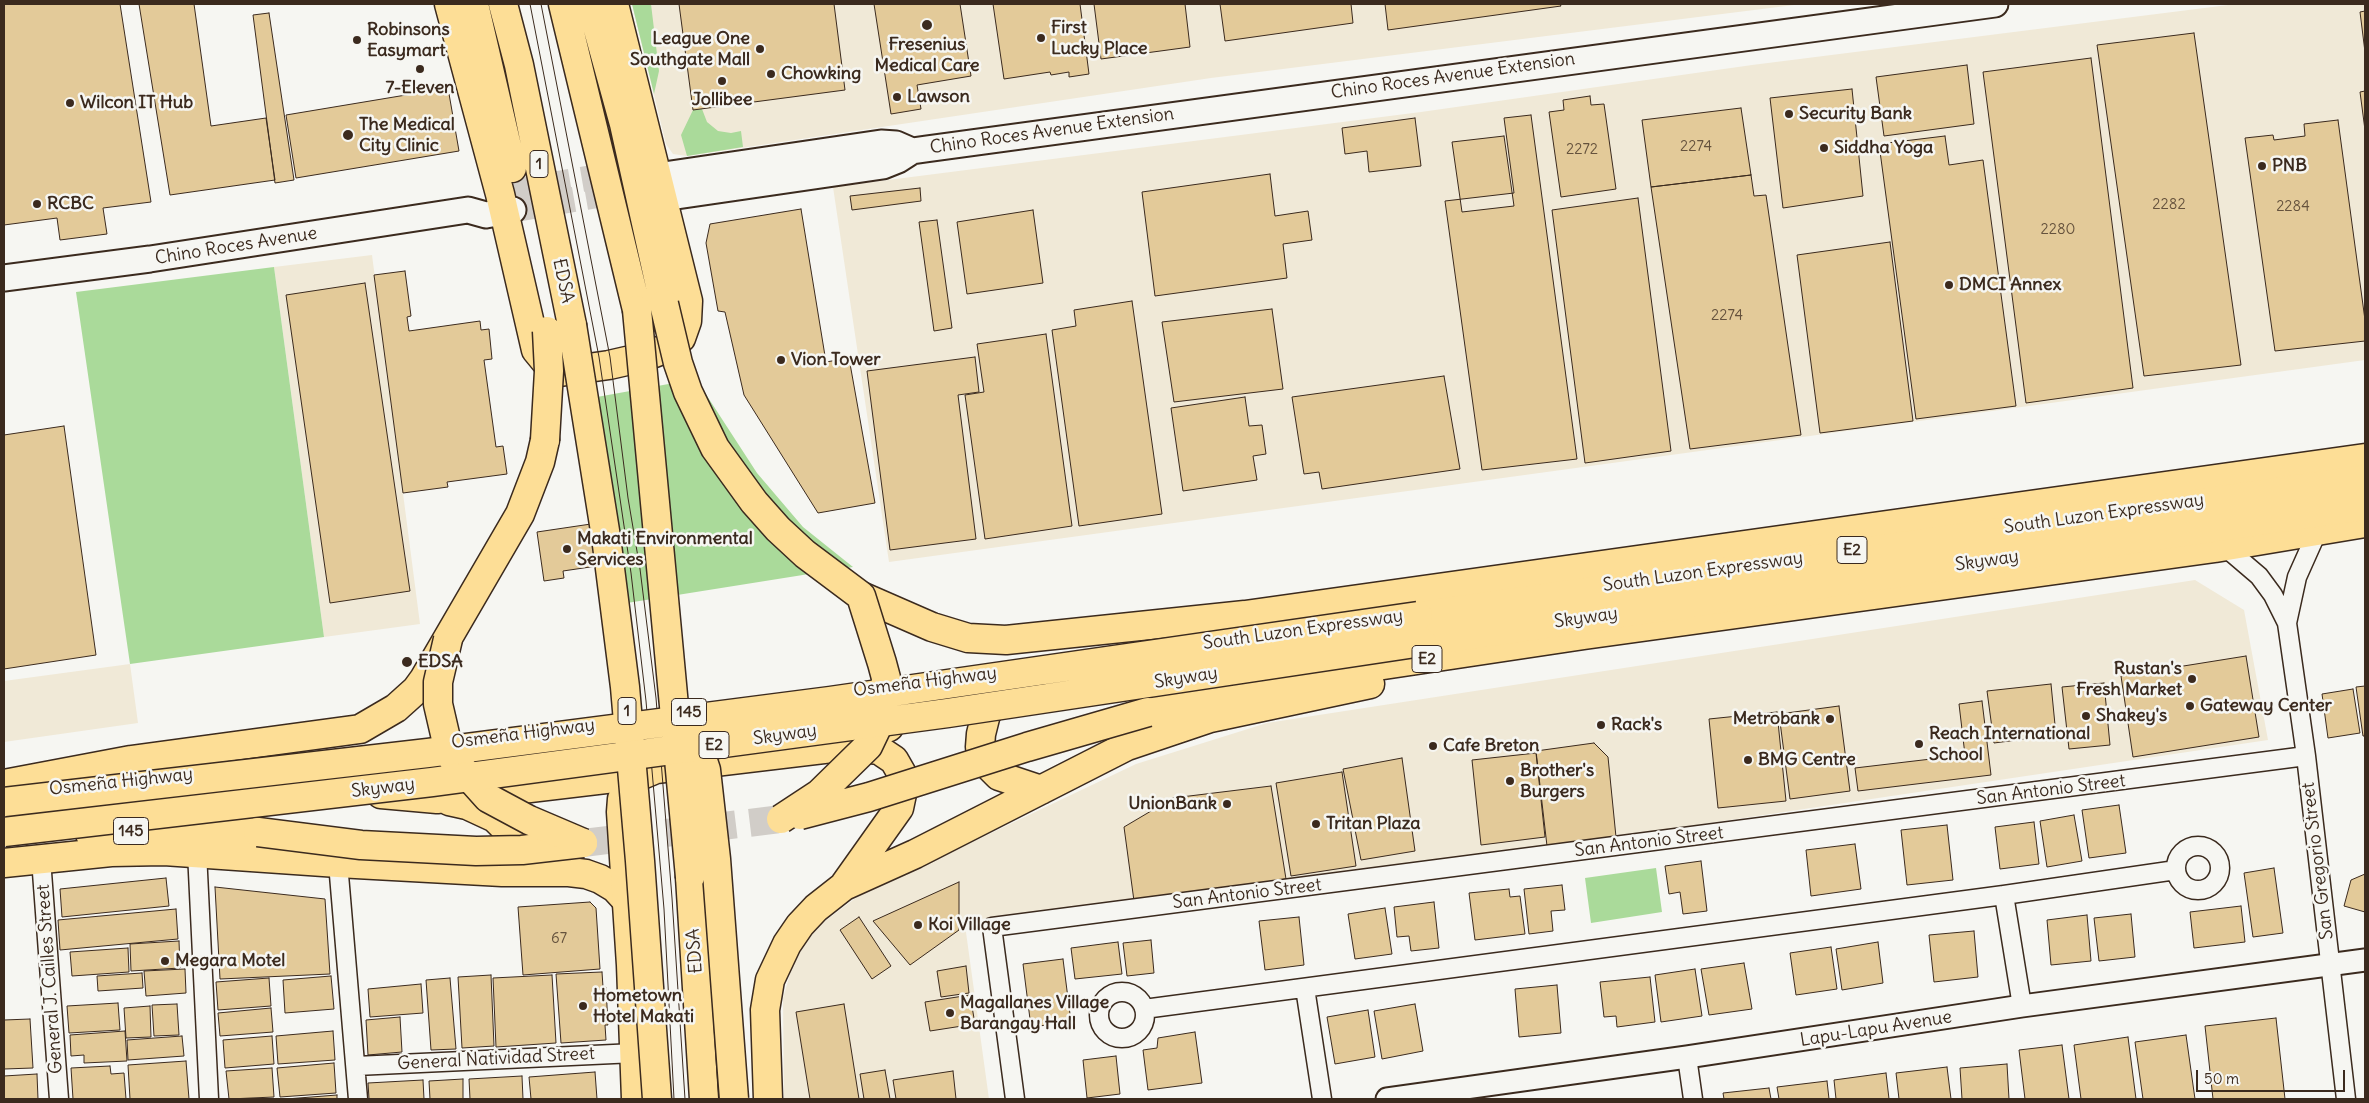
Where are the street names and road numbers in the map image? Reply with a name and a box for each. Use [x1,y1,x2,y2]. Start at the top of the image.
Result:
street label: Chino Roces Avenue Extension [1330,48,1576,104]
street label: Chino Roces Avenue Extension [929,103,1175,159]
road number: 1 [530,150,548,178]
street label: Chino Roces Avenue [153,223,319,269]
street label: EDSA [548,257,578,305]
street label: South Luzon Expressway [2003,489,2205,539]
road number: E2 [1837,536,1867,564]
street label: Skyway [1954,546,2020,576]
street label: South Luzon Expressway [1602,547,1804,597]
street label: Skyway [1553,603,1619,633]
street label: South Luzon Expressway [1202,605,1404,655]
road number: E2 [1412,646,1442,672]
street label: Osmeña Highway [852,662,998,702]
street label: Skyway [1153,662,1219,694]
road number: 1 [618,698,636,724]
road number: 145 [672,699,706,726]
street label: Osmeña Highway [450,714,596,754]
street label: Skyway [752,720,818,750]
road number: E2 [699,732,729,758]
street label: Osmeña Highway [48,764,194,800]
street label: San Antonio Street [1975,770,2127,810]
street label: Skyway [350,773,416,803]
street label: San Gregorio Street [2298,781,2338,941]
road number: 145 [114,818,148,844]
street label: San Antonio Street [1573,822,1725,862]
street label: San Antonio Street [1171,874,1323,914]
street label: General J. Cailles Street [33,883,67,1075]
street label: EDSA [683,928,707,974]
street label: Lapu-Lapu Avenue [1799,1006,1953,1052]
street label: General Natividad Street [397,1043,595,1075]

